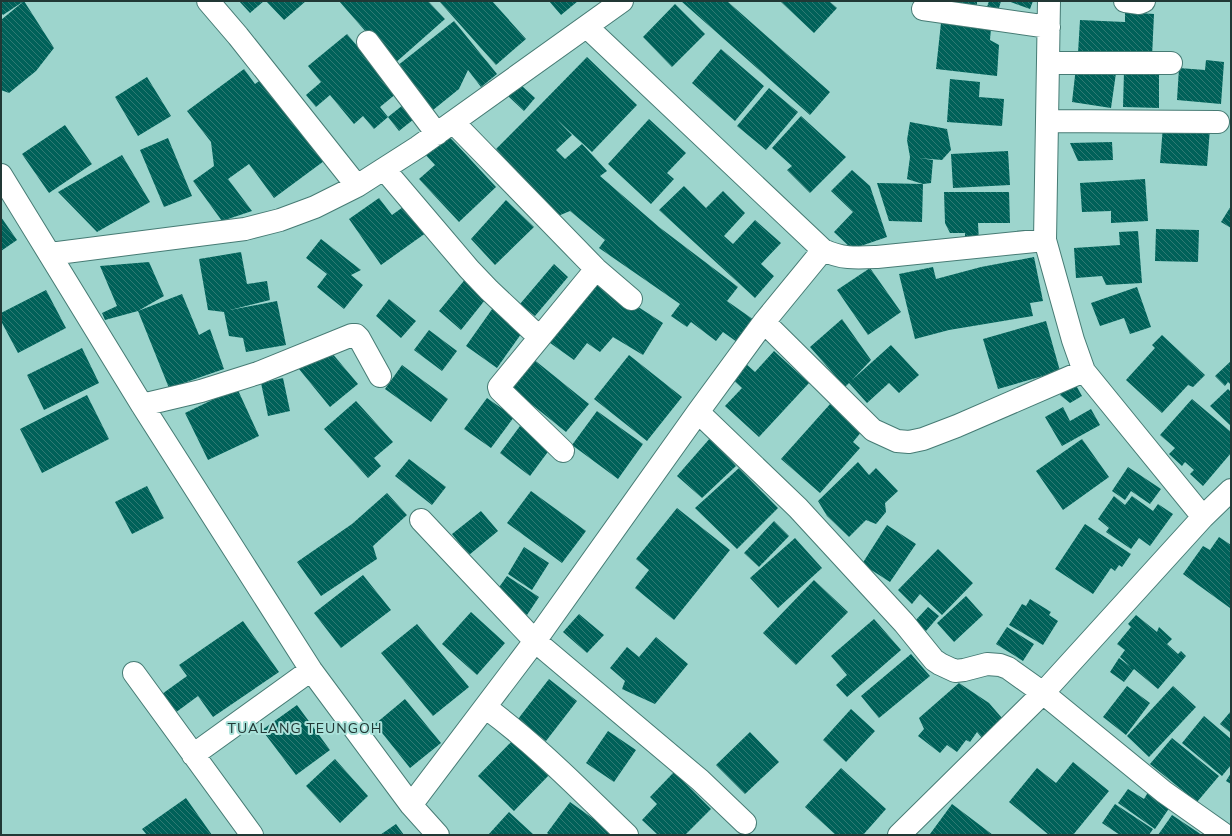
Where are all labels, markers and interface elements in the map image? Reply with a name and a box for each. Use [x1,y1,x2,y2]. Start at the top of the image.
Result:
district label: TUALANG TEUNGOH [227,719,383,737]

